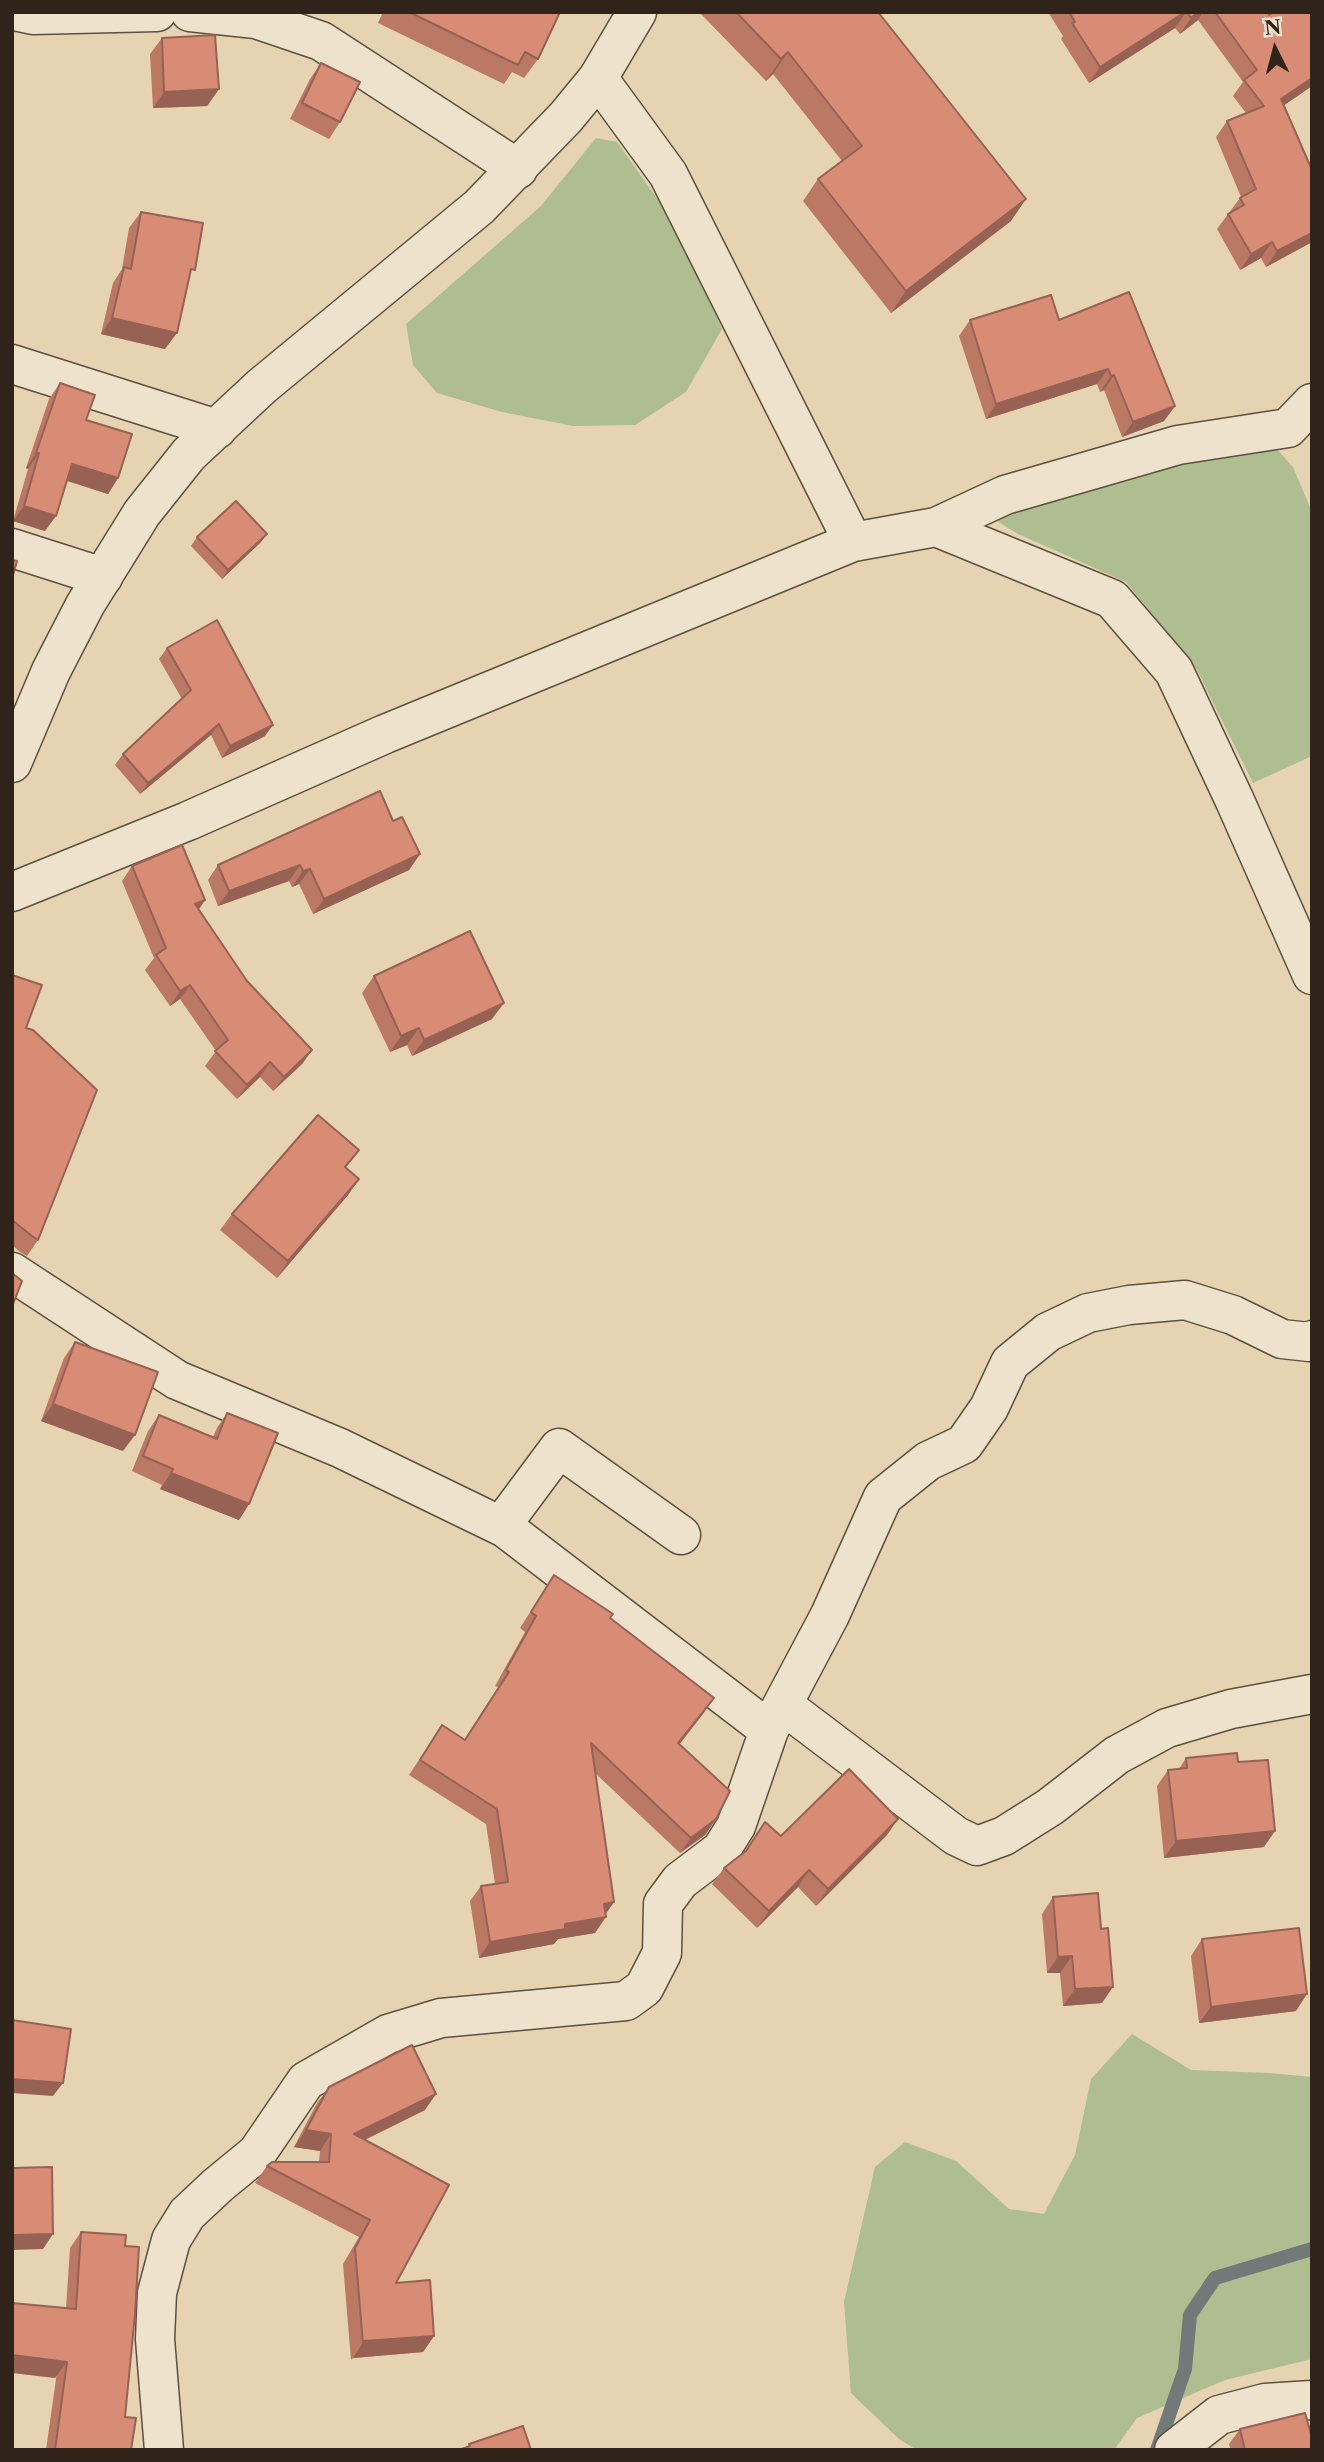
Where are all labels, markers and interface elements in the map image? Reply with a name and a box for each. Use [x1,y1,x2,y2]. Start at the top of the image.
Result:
north arrow [1240,14,1310,84]
text: N [1263,15,1282,40]

